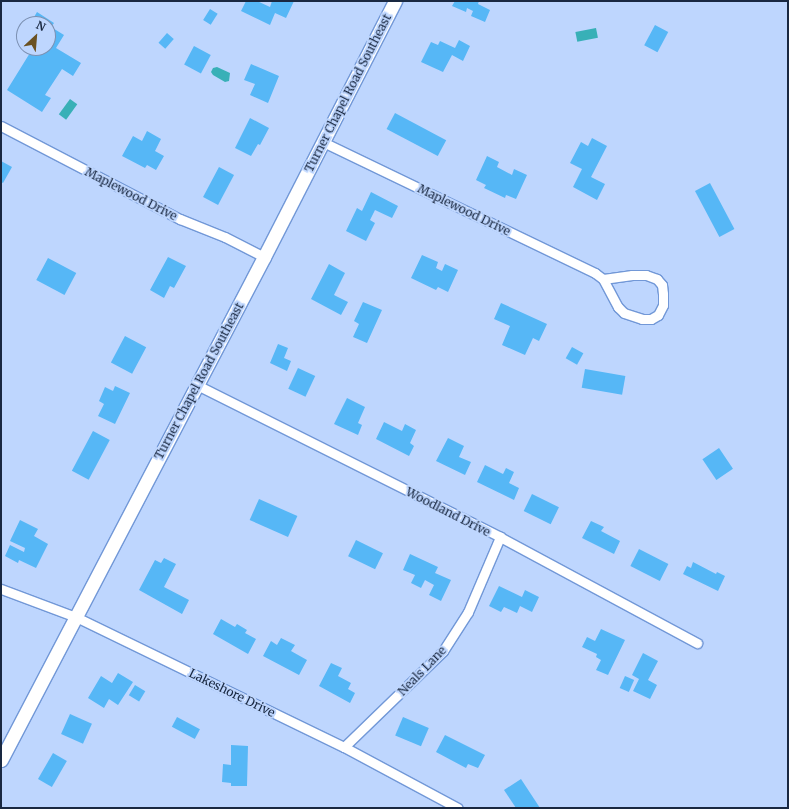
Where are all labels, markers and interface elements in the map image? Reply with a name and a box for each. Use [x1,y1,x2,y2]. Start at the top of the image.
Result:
street label: Turner Chapel Road Southeast [302,11,394,175]
north arrow [16,16,56,56]
text: N [34,18,48,34]
street label: Maplewood Drive [83,165,179,223]
street label: Maplewood Drive [415,181,513,239]
street label: Turner Chapel Road Southeast [151,300,247,462]
street label: Woodland Drive [403,485,493,539]
street label: Neals Lane [395,643,449,699]
street label: Lakeshore Drive [187,666,277,720]

